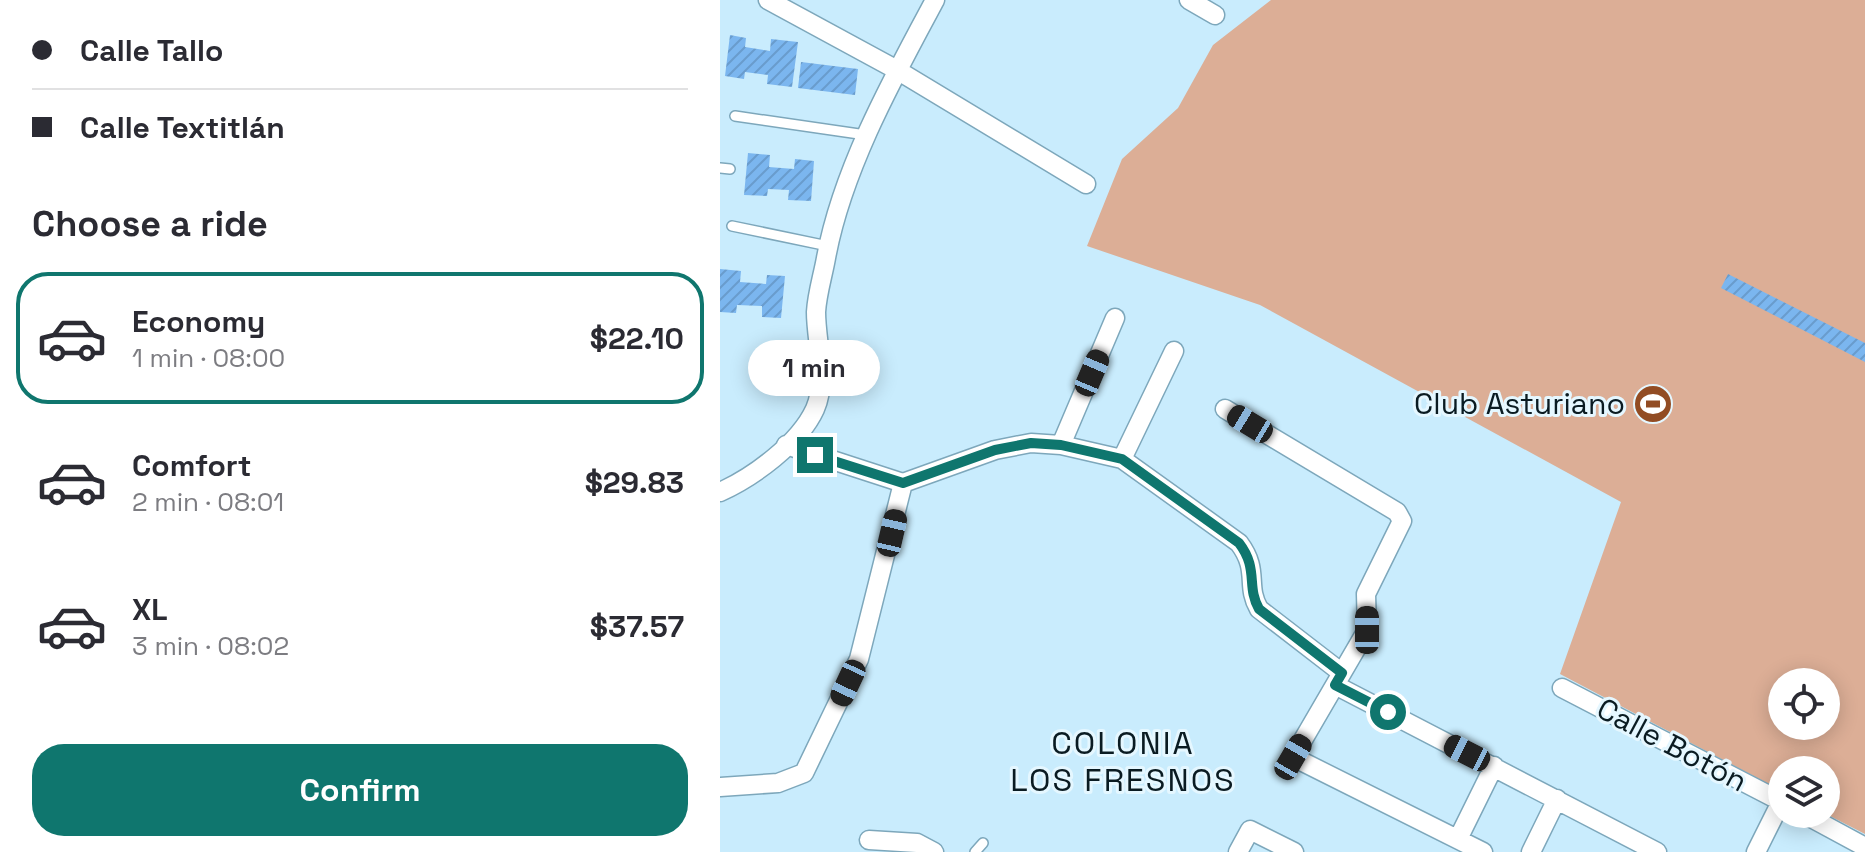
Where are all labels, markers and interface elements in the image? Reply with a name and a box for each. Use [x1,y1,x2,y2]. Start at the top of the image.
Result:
text: Calle Tallo [80,31,223,70]
text: Calle Textitlán [80,108,285,147]
text: Choose a ride [32,201,268,247]
icon: car [36,302,108,374]
text: Economy [132,302,265,341]
text: $22.10 [590,319,684,358]
callout: 1 min [749,339,881,395]
text: 1 min · 08:00 [132,341,285,375]
car [1072,346,1112,400]
text: 1 min [782,351,846,385]
sports icon: Club Asturiano [1632,383,1674,425]
place label: Club Asturiano [1414,384,1625,423]
car [1223,401,1277,447]
route end [797,437,833,473]
icon: car [36,446,108,518]
text: Comfort [132,446,251,485]
text: $29.83 [585,463,684,502]
text: 2 min · 08:01 [132,485,284,519]
car [875,507,909,559]
icon: car [36,590,108,662]
text: XL [132,590,168,629]
car [1355,606,1379,654]
text: $37.57 [590,607,684,646]
text: 3 min · 08:02 [132,629,289,663]
car [827,656,869,710]
map controls [1768,668,1840,828]
button: locate [1768,668,1840,740]
street label: Calle Botón [1590,689,1754,800]
route start [1370,694,1406,730]
district label: COLONIA LOS FRESNOS [1010,723,1236,800]
car [1271,730,1315,784]
car [1440,731,1494,775]
button: Confirm [32,744,688,836]
button: layers [1768,756,1840,828]

